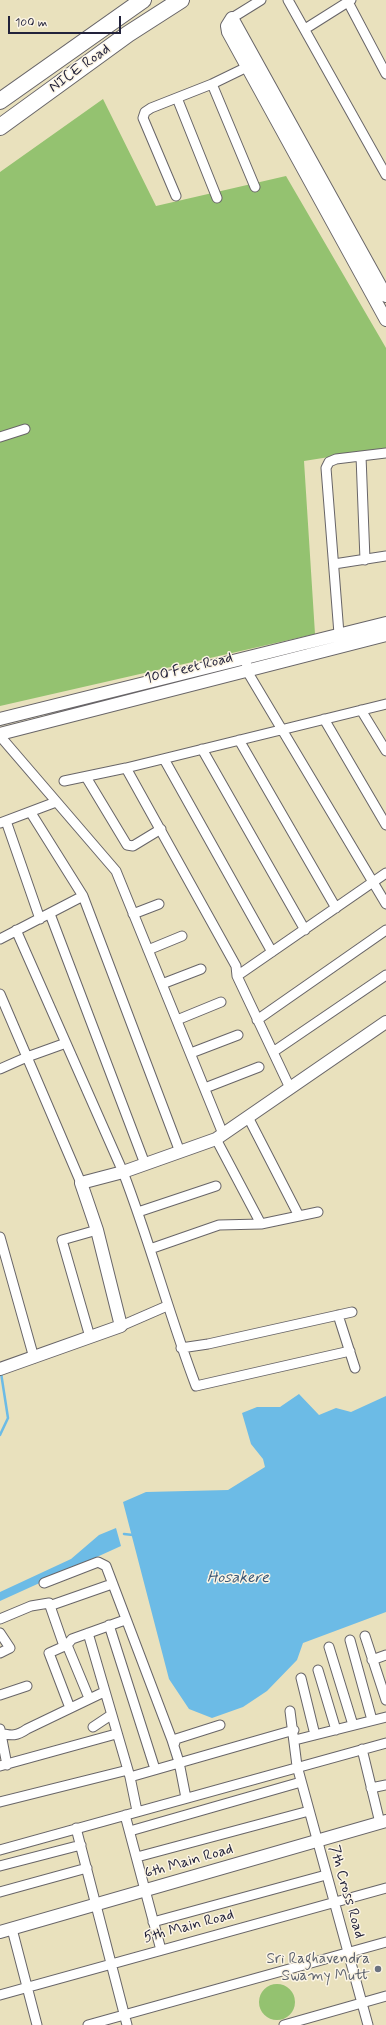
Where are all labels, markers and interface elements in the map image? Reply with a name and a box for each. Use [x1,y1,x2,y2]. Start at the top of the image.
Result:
scale bar [10,8,123,34]
text: 100 m [15,15,47,31]
street label: NICE Road [46,41,114,97]
street label: 100 Feet Road [143,649,235,689]
water label: Hosakere [207,1569,269,1589]
street label: 6th Main Road [143,1841,235,1883]
street label: 7th Cross Road [324,1843,368,1941]
street label: 5th Main Road [142,1906,236,1948]
place label: Sri Raghavendra Swamy Mutt [266,1951,370,1986]
marker: Sri Raghavendra Swamy Mutt [373,1964,383,1974]

